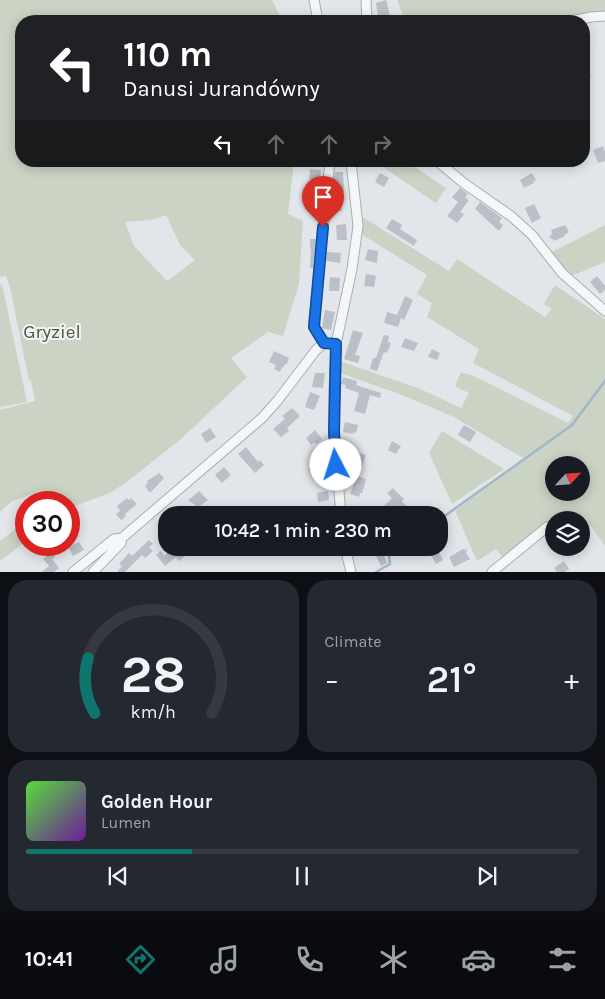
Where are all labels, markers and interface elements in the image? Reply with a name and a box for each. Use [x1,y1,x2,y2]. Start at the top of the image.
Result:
text: 110 m [123,34,212,75]
icon: left [40,35,105,100]
text: Danusi Jurandówny [123,76,320,102]
icon: left [209,130,237,158]
icon: ahead [262,130,290,158]
icon: ahead [315,130,343,158]
icon: right [368,130,396,158]
pin [302,176,344,227]
icon: arrive [309,183,337,211]
park label: Gryziel [23,321,81,343]
position arrow [309,438,361,490]
north arrow [545,456,590,501]
map controls [545,456,590,556]
speed limit sign: 30 [15,491,80,556]
button: layers [545,511,590,556]
text: 10:42 · 1 min · 230 m [214,520,392,542]
text: Climate [325,632,382,651]
text: 28 [121,644,186,705]
text: 21° [427,657,477,702]
text: − [325,663,339,696]
text: + [564,663,579,696]
text: km/h [131,702,176,723]
text: Golden Hour [101,791,212,813]
text: Lumen [101,813,151,832]
icon: previous [104,862,132,890]
icon: pause [288,862,316,890]
icon: next [473,862,501,890]
icon: directions [123,942,158,977]
icon: music [207,942,242,977]
icon: phone [292,942,327,977]
icon: climate [376,942,411,977]
icon: car [461,942,496,977]
icon: filters [545,942,580,977]
text: 10:41 [25,946,73,972]

